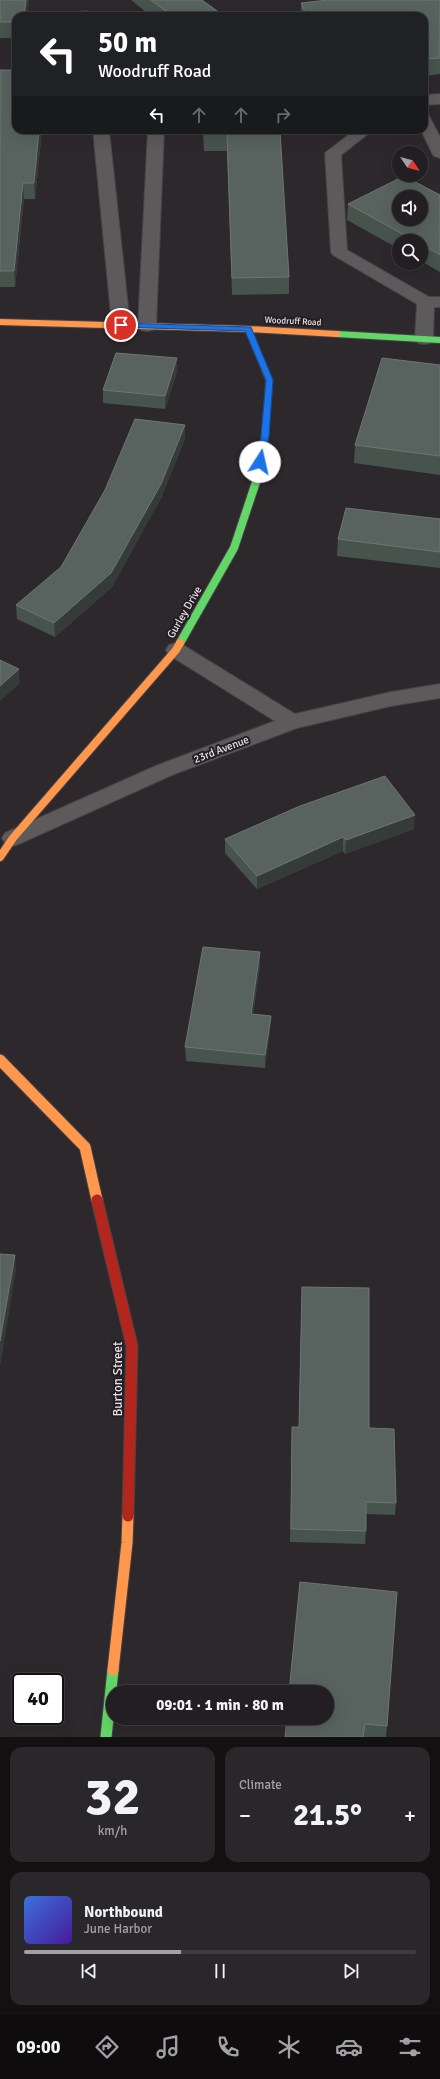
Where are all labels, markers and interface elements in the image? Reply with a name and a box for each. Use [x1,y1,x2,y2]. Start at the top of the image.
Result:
text: 50 m [98,26,157,60]
icon: left [32,28,84,80]
text: Woodruff Road [98,60,211,82]
icon: left [146,104,168,126]
icon: ahead [188,104,210,126]
icon: ahead [230,104,252,126]
icon: right [272,104,294,126]
north arrow [392,146,428,182]
map controls [392,146,428,270]
button: sound [392,190,428,226]
button: search [392,234,428,270]
pin [104,308,138,342]
icon: arrive [110,314,132,336]
street label: Woodruff Road [264,315,322,328]
position arrow [239,441,281,483]
street label: Gurley Drive [164,584,205,641]
street label: 23rd Avenue [192,733,251,766]
street label: Burton Street [110,1341,126,1417]
speed limit sign: 40 [12,1673,64,1725]
text: 09:01 · 1 min · 80 m [156,1696,284,1714]
text: 32 [84,1765,141,1829]
text: Climate [239,1777,282,1793]
text: 21.5° [293,1797,362,1834]
text: − [239,1802,251,1829]
text: + [404,1802,416,1829]
text: km/h [98,1823,127,1839]
text: Northbound [84,1903,163,1921]
text: June Harbor [84,1921,152,1937]
icon: previous [78,1960,100,1982]
icon: pause [209,1960,231,1982]
icon: next [340,1960,362,1982]
icon: directions [93,2033,121,2061]
icon: music [154,2033,182,2061]
icon: phone [214,2033,242,2061]
icon: climate [275,2033,303,2061]
icon: car [335,2033,363,2061]
icon: filters [396,2033,424,2061]
text: 09:00 [16,2036,60,2058]

